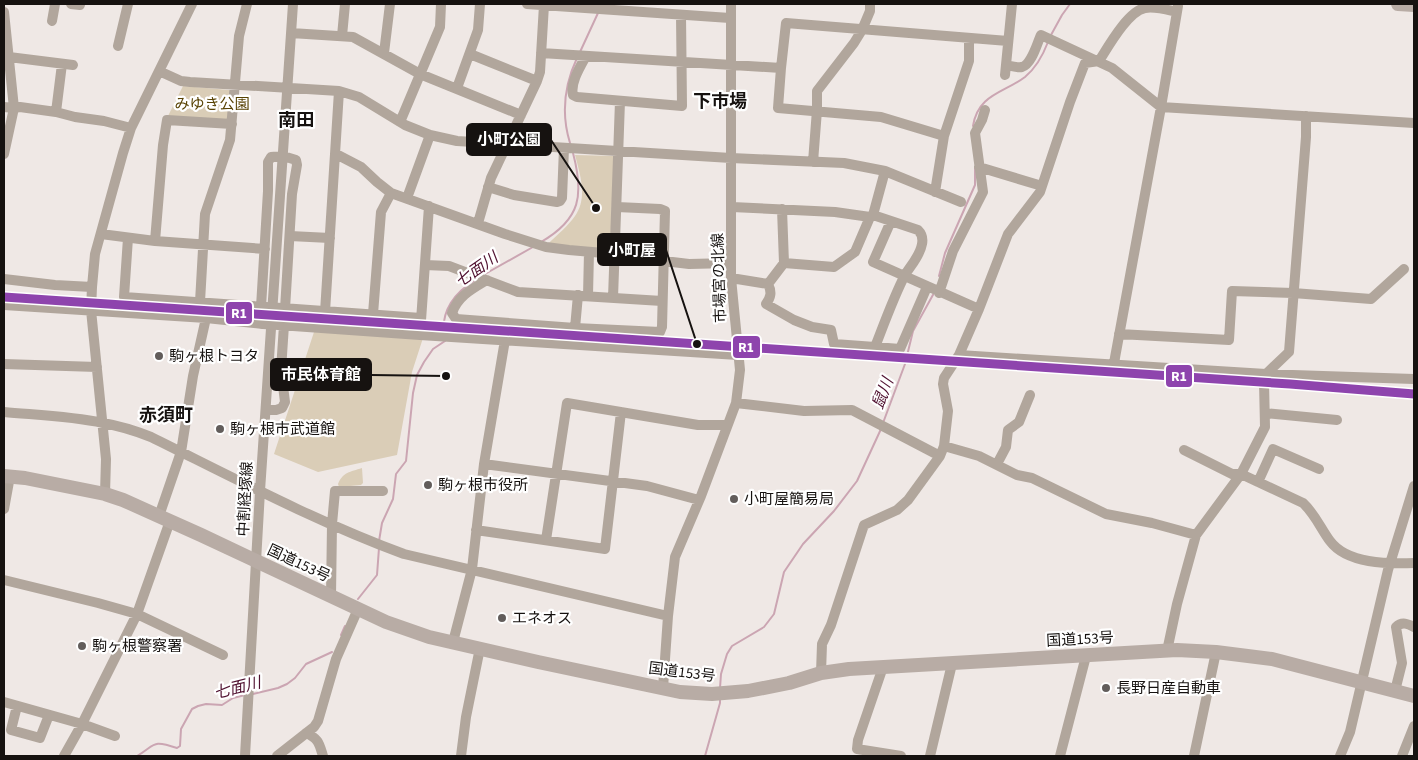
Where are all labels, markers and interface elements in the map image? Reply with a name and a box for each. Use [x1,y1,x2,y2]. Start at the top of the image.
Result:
district label: 下市場 [693,89,747,114]
park label: みゆき公園 [174,94,250,115]
district label: 南田 [278,108,314,133]
callout: 小町公園 [467,124,551,155]
text: 小町公園 [477,129,541,151]
street label: 市場宮の北線 [707,233,732,323]
callout: 小町屋 [598,234,666,265]
text: 小町屋 [608,240,656,262]
water label: 七面川 [451,246,504,293]
line badge: R1 [225,301,253,325]
text: R1 [231,304,247,324]
line badge: R1 [732,335,761,359]
text: R1 [738,338,754,358]
place label: 駒ヶ根トヨタ [169,346,259,367]
marker: 駒ヶ根トヨタ [153,350,165,362]
callout: 市民体育館 [271,359,371,390]
text: 市民体育館 [281,364,361,386]
line badge: R1 [1165,364,1193,388]
text: R1 [1171,367,1187,387]
water label: 鼠川 [867,373,900,412]
district label: 赤須町 [139,403,193,428]
place label: 駒ヶ根市武道館 [230,419,335,440]
marker: 駒ヶ根市武道館 [214,423,226,435]
street label: 中割経塚線 [233,461,258,537]
place label: 駒ヶ根市役所 [438,475,528,496]
marker: 駒ヶ根市役所 [422,479,434,491]
place label: 小町屋簡易局 [744,489,834,510]
marker: 小町屋簡易局 [728,493,740,505]
street label: 国道153号 [264,540,334,587]
place label: エネオス [512,608,572,629]
marker: エネオス [496,612,508,624]
street label: 国道153号 [1046,627,1114,652]
place label: 駒ヶ根警察署 [92,636,182,657]
marker: 駒ヶ根警察署 [76,640,88,652]
street label: 国道153号 [647,658,717,687]
water label: 七面川 [211,671,265,704]
place label: 長野日産自動車 [1116,678,1221,699]
marker: 長野日産自動車 [1100,682,1112,694]

